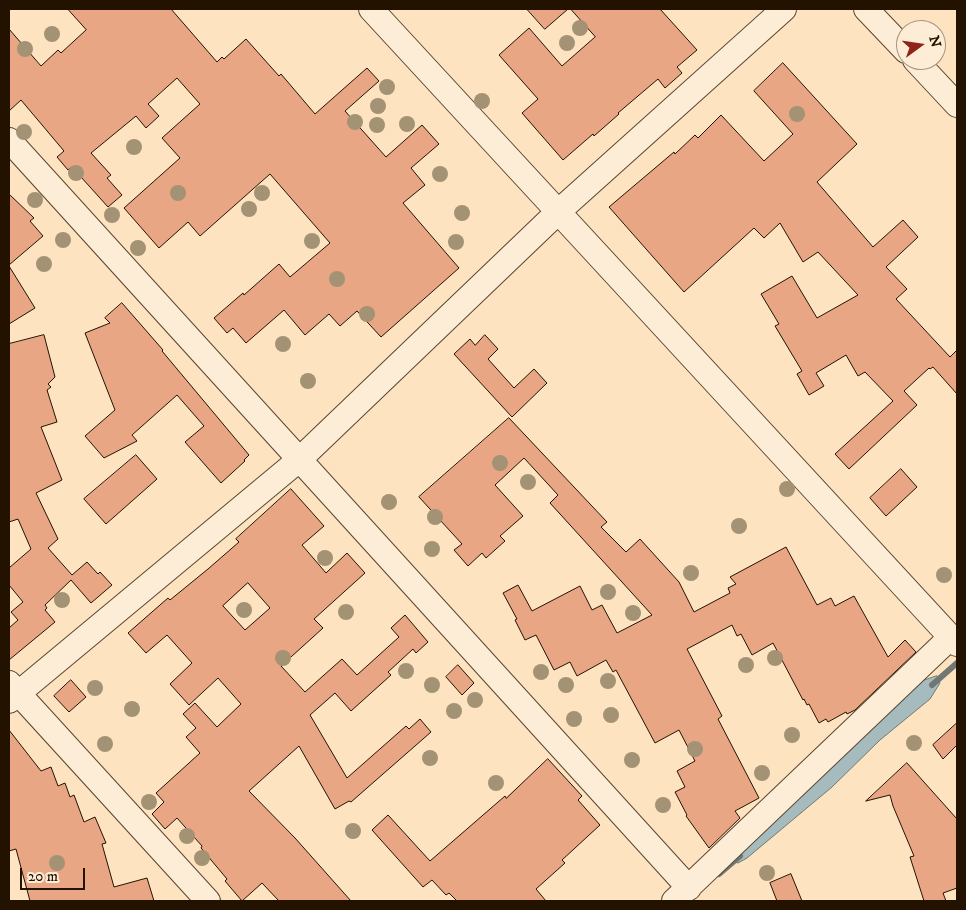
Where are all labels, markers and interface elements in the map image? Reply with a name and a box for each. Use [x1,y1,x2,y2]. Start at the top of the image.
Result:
north arrow [896,20,946,70]
text: N [924,34,945,49]
scale bar [22,858,88,890]
text: 20 m [28,867,58,886]

